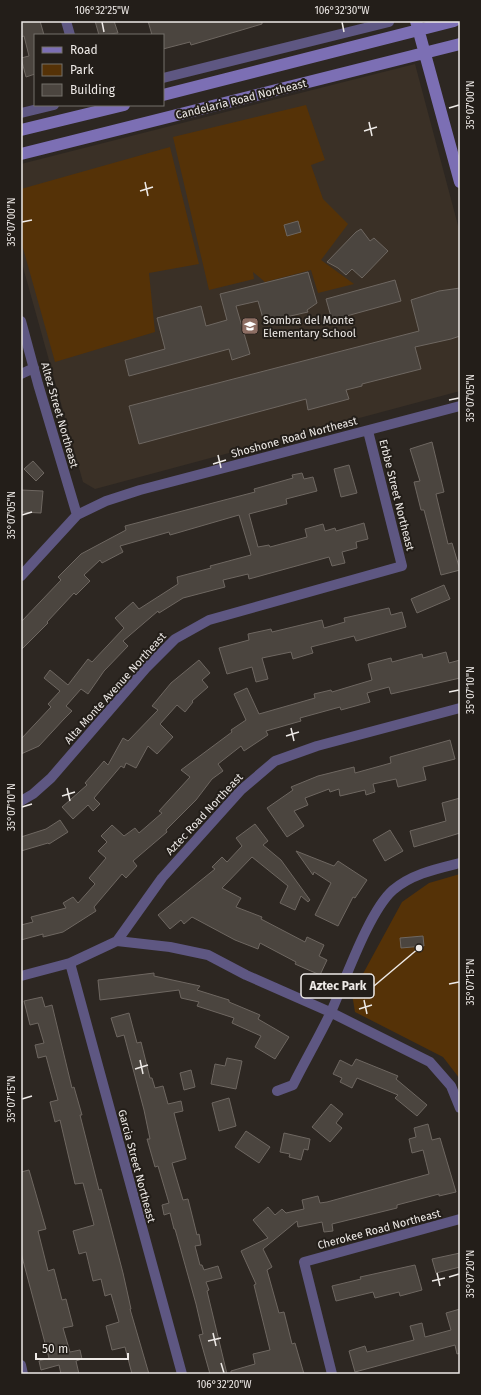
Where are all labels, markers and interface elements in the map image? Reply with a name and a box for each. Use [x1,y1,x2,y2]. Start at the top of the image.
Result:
text: 106°32'25"W [75,5,130,17]
text: 106°32'30"W [314,5,370,17]
legend [34,34,164,106]
text: Road [70,43,98,57]
text: Park [70,63,94,77]
street label: Candelaria Road Northeast [174,77,308,122]
text: 35°07'00"N [465,80,477,130]
text: Building [70,83,116,97]
text: 35°07'00"N [6,197,18,247]
place label: Sombra del Monte Elementary School [263,314,356,340]
school or university icon: Sombra del Monte Elementary School [240,316,260,336]
street label: Altez Street Northeast [38,361,81,469]
text: 35°07'05"N [465,374,477,422]
street label: Shoshone Road Northeast [230,414,359,461]
street label: Erbbe Street Northeast [376,438,417,552]
text: 35°07'05"N [6,491,18,539]
street label: Alta Monte Avenue Northeast [62,630,169,747]
text: 35°07'10"N [465,666,477,714]
street label: Aztec Road Northeast [163,771,246,858]
text: 35°07'10"N [6,783,18,831]
text: 35°07'15"N [465,958,477,1006]
callout: Aztec Park [301,974,374,998]
text: Aztec Park [309,979,367,993]
text: 35°07'15"N [6,1075,18,1123]
street label: Garcia Street Northeast [115,1108,158,1224]
street label: Cherokee Road Northeast [316,1207,442,1252]
text: 35°07'20"N [465,1250,477,1298]
scale bar [36,1335,128,1361]
text: 50 m [42,1342,68,1356]
text: 106°32'20"W [196,1379,252,1391]

